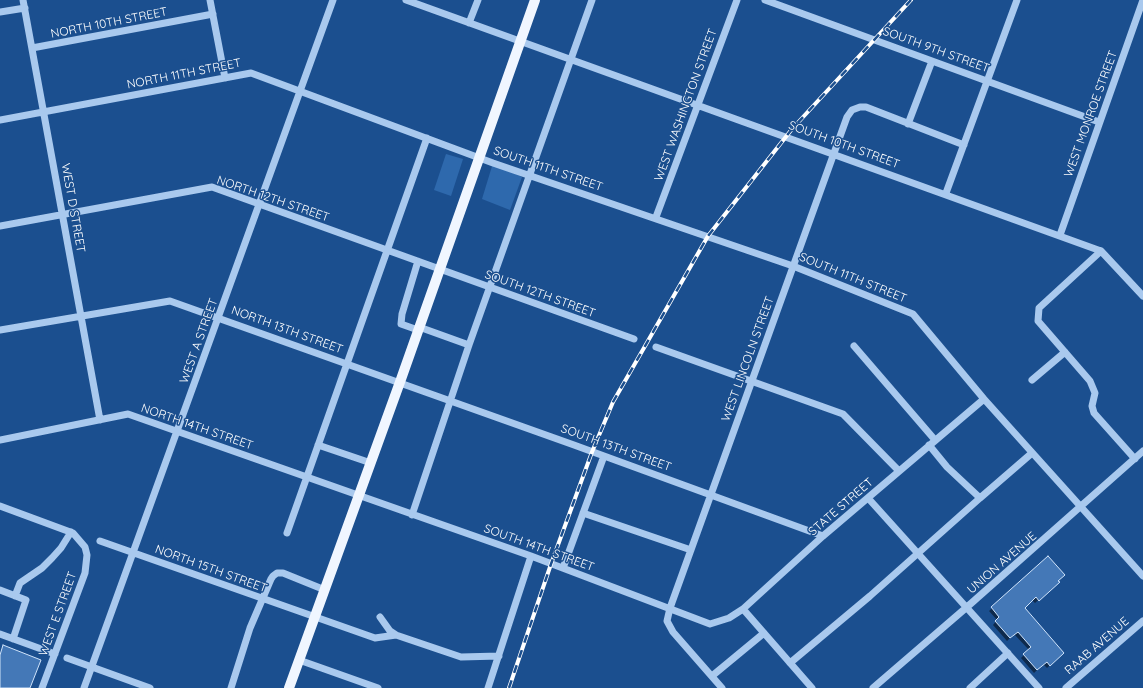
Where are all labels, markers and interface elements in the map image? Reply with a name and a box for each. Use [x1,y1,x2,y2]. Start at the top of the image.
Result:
street label: NORTH 10TH STREET [50,5,168,41]
street label: SOUTH 9TH STREET [881,24,991,76]
street label: WEST WASHINGTON STREET [652,27,720,183]
street label: WEST MONROE STREET [1061,49,1121,179]
street label: NORTH 11TH STREET [126,56,242,92]
street label: SOUTH 10TH STREET [787,118,901,172]
street label: SOUTH 11TH STREET [491,144,605,194]
street label: WEST D STREET [58,162,88,254]
street label: NORTH 12TH STREET [215,173,331,225]
street label: SOUTH 11TH STREET [797,250,909,306]
street label: SOUTH 12TH STREET [483,267,597,321]
street label: WEST LINCOLN STREET [719,294,777,424]
street label: WEST A STREET [177,296,221,386]
street label: NORTH 13TH STREET [229,303,345,357]
street label: NORTH 14TH STREET [139,401,255,453]
street label: SOUTH 13TH STREET [559,421,673,475]
street label: STATE STREET [806,475,876,539]
street label: SOUTH 14TH STREET [482,521,596,575]
street label: UNION AVENUE [964,529,1040,597]
street label: NORTH 15TH STREET [153,542,269,596]
street label: WEST E STREET [36,570,80,658]
street label: RAAB AVENUE [1062,614,1132,678]

